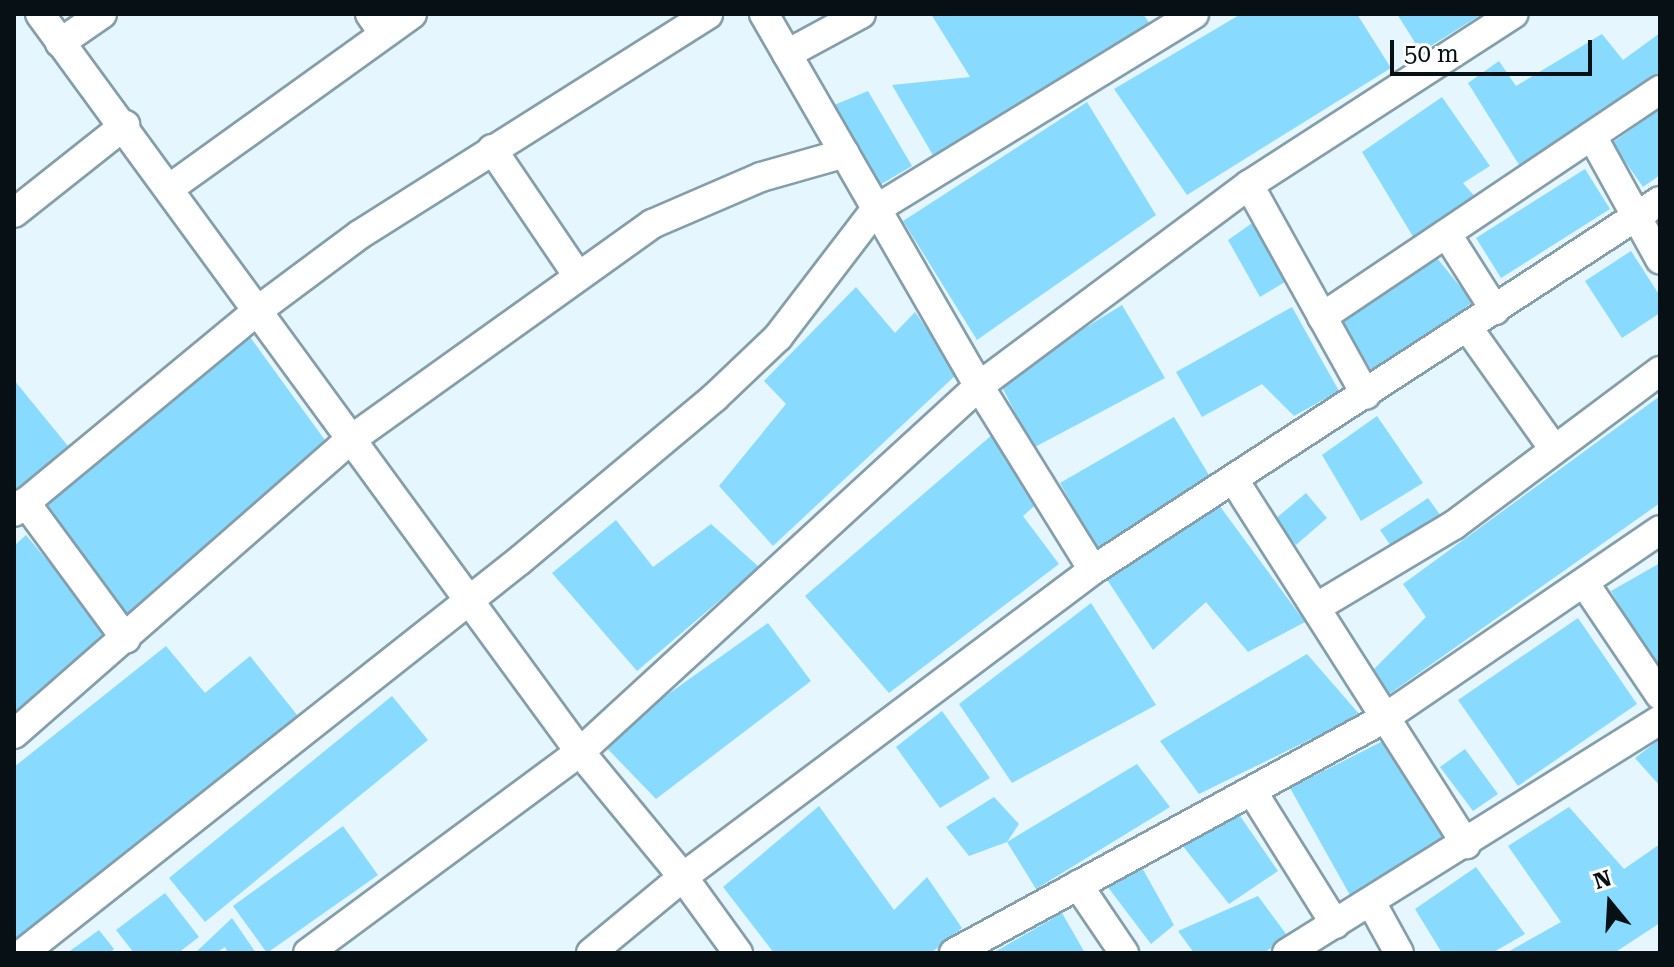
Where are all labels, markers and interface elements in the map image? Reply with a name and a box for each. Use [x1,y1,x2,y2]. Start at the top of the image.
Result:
scale bar [1394,24,1596,74]
text: 50 m [1404,40,1459,68]
north arrow [1570,863,1650,943]
text: N [1590,865,1614,894]

